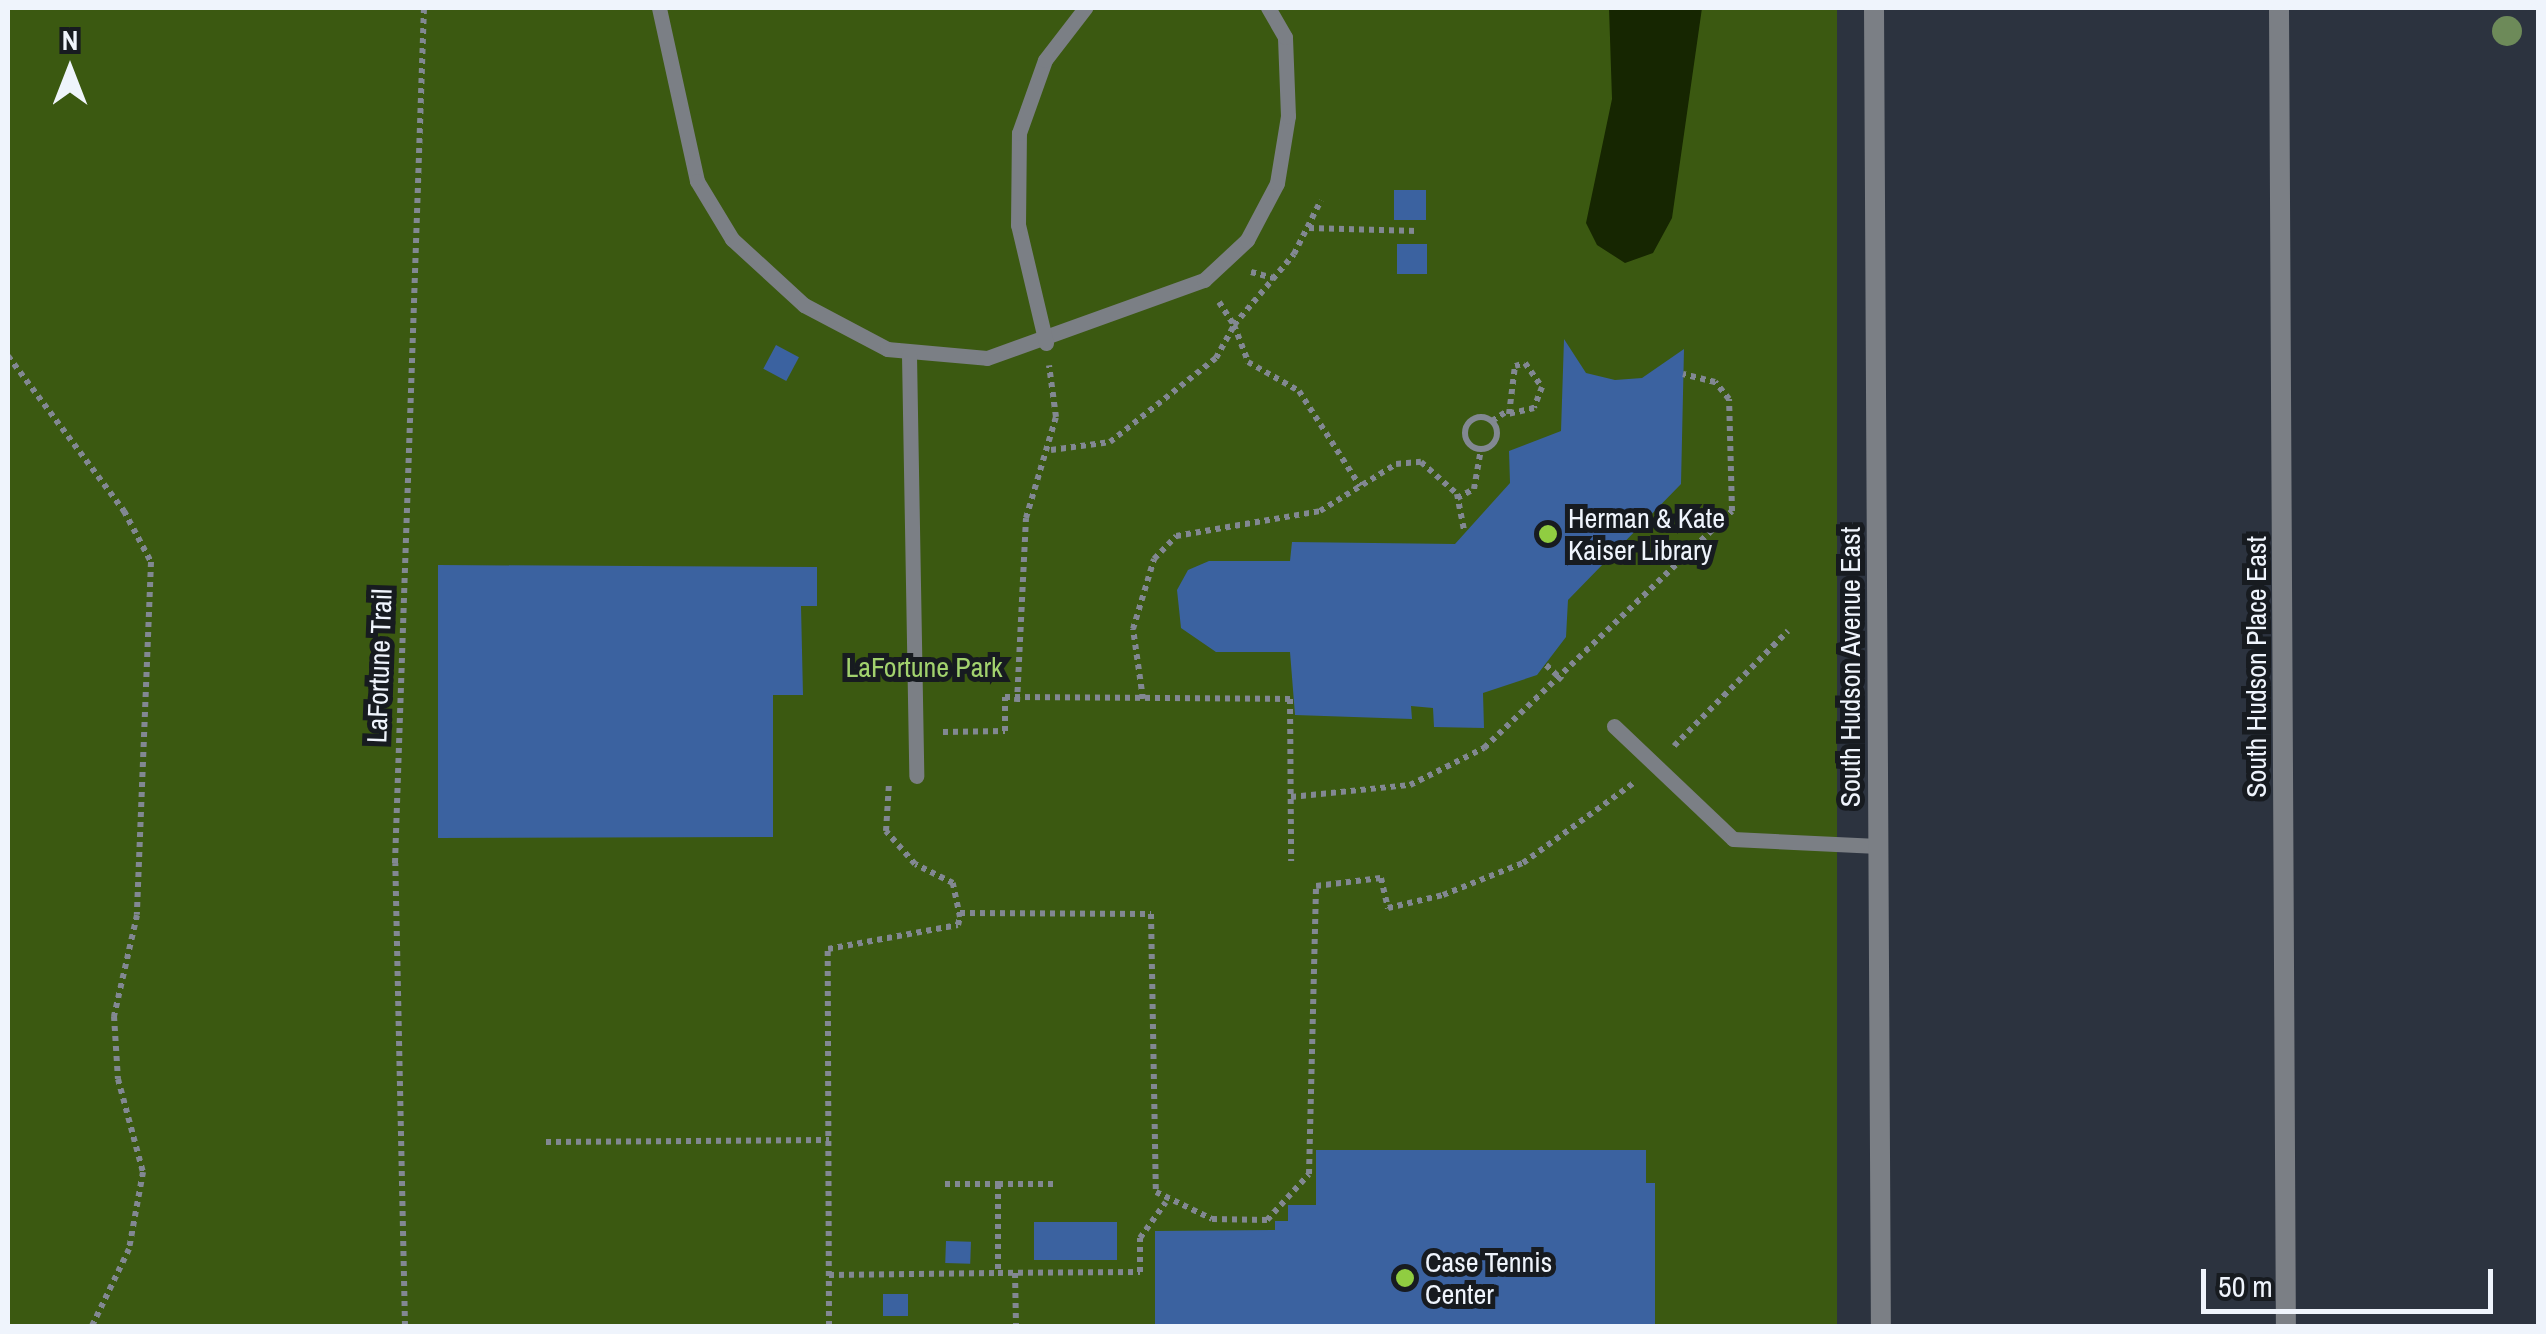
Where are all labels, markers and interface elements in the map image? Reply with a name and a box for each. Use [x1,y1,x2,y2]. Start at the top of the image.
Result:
north arrow [20,20,120,120]
text: N [62,21,78,59]
place label: Herman & Kate Kaiser Library [1568,501,1725,567]
marker: Herman & Kate Kaiser Library [1537,523,1559,545]
street label: South Hudson Avenue East [1833,526,1867,808]
street label: South Hudson Place East [2239,536,2273,798]
street label: LaFortune Trail [360,588,398,744]
park label: LaFortune Park [845,650,1003,684]
place label: Case Tennis Center [1425,1245,1553,1311]
scale bar [2206,1249,2498,1311]
text: 50 m [2218,1266,2273,1306]
marker: Case Tennis Center [1394,1267,1416,1289]

